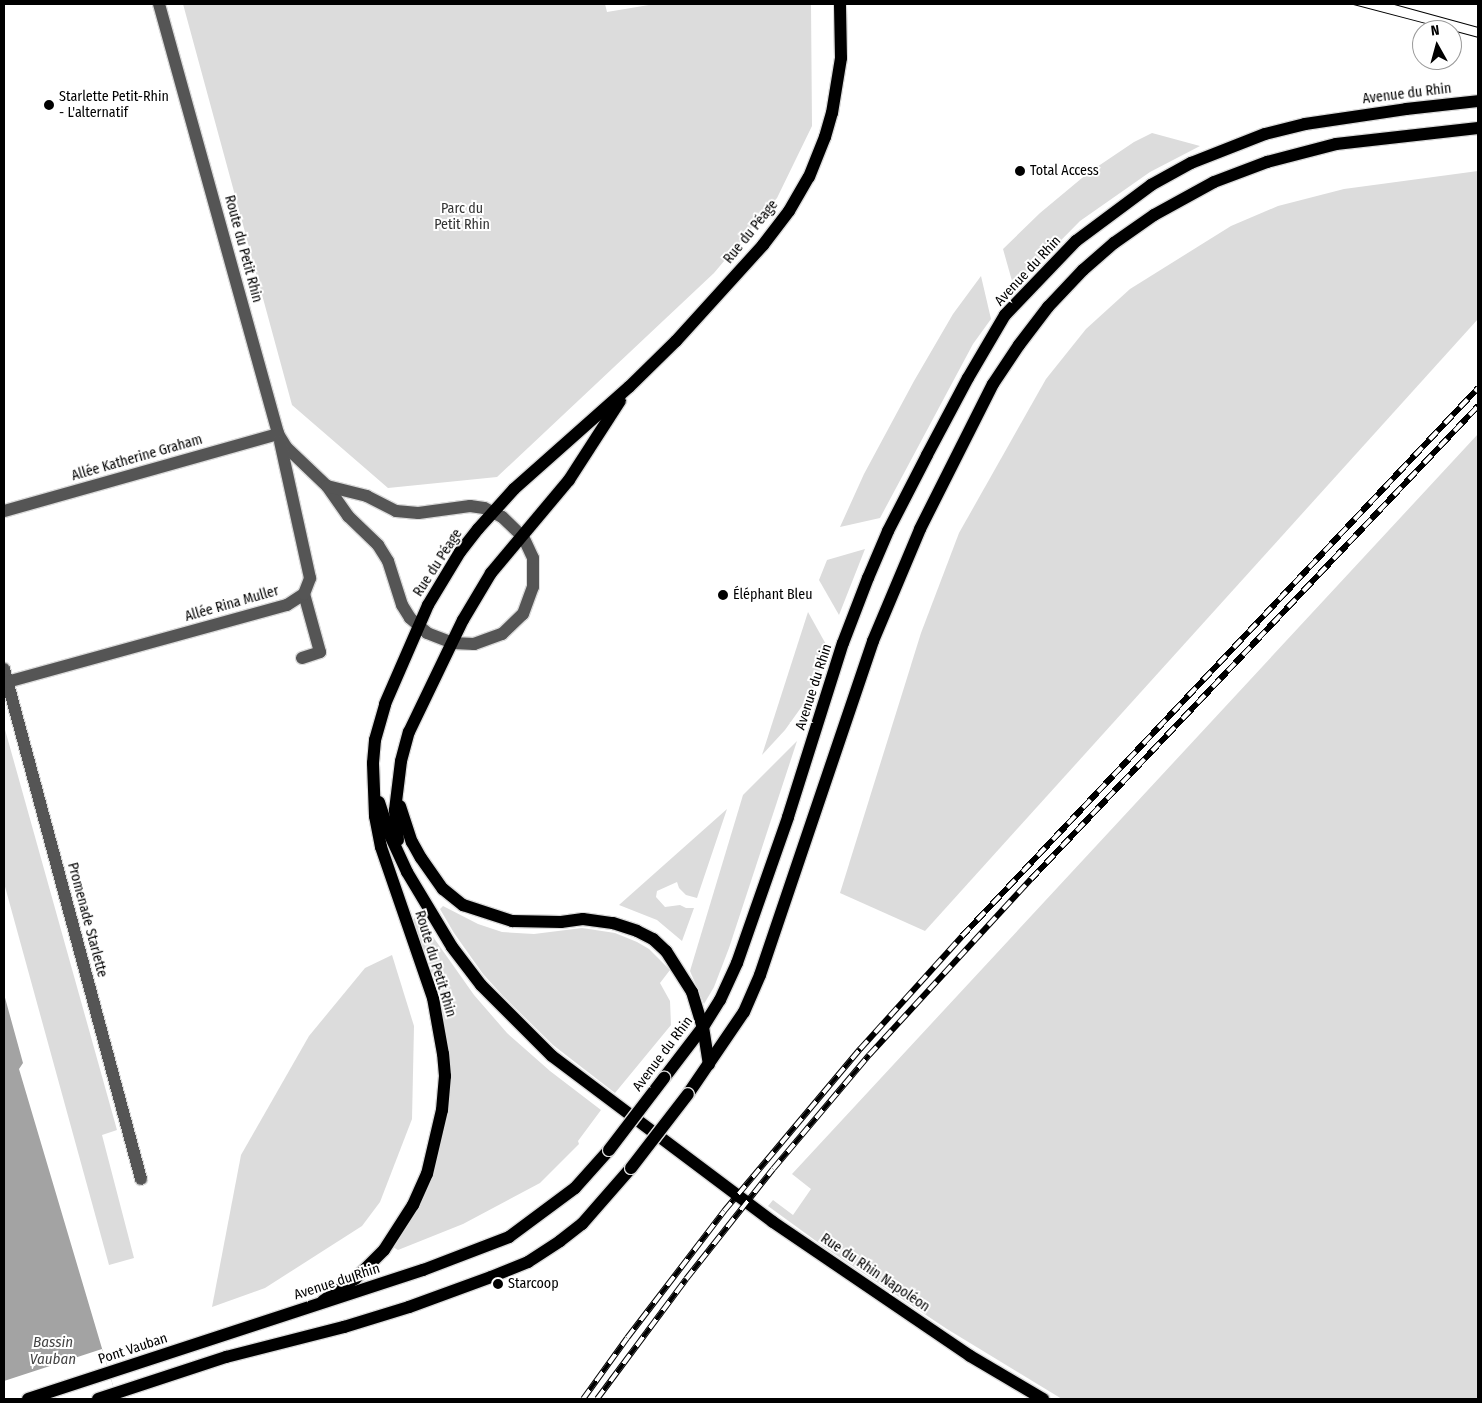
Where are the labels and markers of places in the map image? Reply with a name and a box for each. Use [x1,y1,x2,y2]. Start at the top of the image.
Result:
place label: Starlette Petit-Rhin - L'alternatif [59,89,169,121]
marker: Starlette Petit-Rhin - L'alternatif [43,99,55,111]
place label: Total Access [1030,163,1099,179]
marker: Total Access [1014,165,1026,177]
place label: Éléphant Bleu [733,587,812,603]
marker: Éléphant Bleu [717,589,729,601]
place label: Starcoop [508,1276,559,1292]
marker: Starcoop [492,1278,504,1290]

